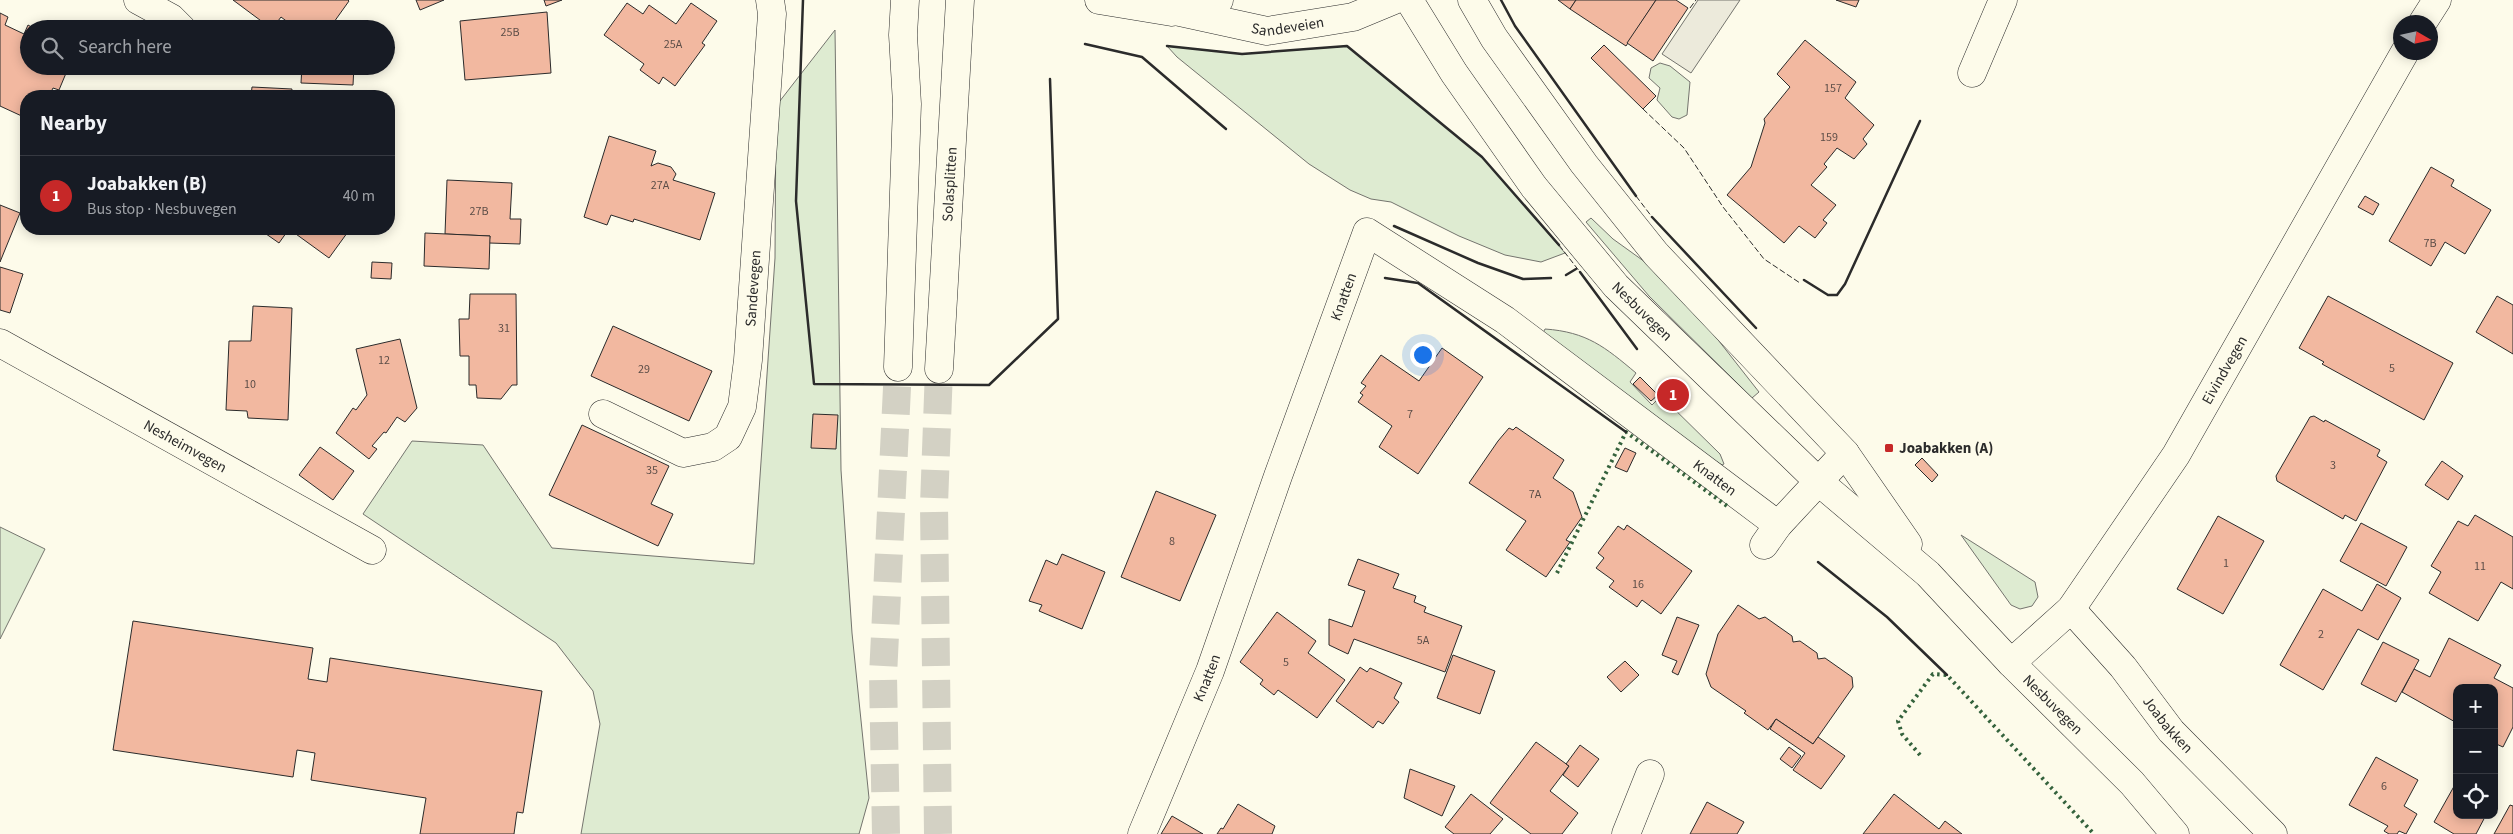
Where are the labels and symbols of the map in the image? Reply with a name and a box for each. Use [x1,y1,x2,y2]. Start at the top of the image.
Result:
street label: Sandeveien [1249,11,1326,41]
north arrow [2393,15,2438,60]
house number: 25B [501,24,519,41]
house number: 25A [664,36,683,53]
house number: 157 [1824,80,1842,97]
house number: 159 [1820,129,1838,146]
street label: Solasplitten [937,146,962,222]
house number: 27A [651,177,670,194]
house number: 27B [470,203,488,220]
house number: 7B [2423,235,2437,252]
street label: Sandevegen [740,249,766,327]
street label: Knatten [1325,270,1362,324]
street label: Nesbuvegen [1607,277,1677,346]
house number: 31 [498,320,510,337]
street label: Eivindvegen [2196,332,2252,408]
your location [1410,342,1436,368]
house number: 12 [378,352,390,369]
house number: 5 [2389,360,2395,377]
house number: 29 [638,361,650,378]
house number: 10 [244,376,256,393]
pin: 1 [1657,376,1689,414]
house number: 7 [1407,406,1413,423]
street label: Nesheimvegen [140,414,231,478]
place label: Joabakken (A) [1899,438,1993,459]
marker: Joabakken (A) [1883,442,1895,454]
street label: Knatten [1689,454,1741,501]
house number: 3 [2330,457,2336,474]
house number: 35 [646,462,658,479]
house number: 7A [1529,486,1542,503]
house number: 8 [1169,533,1175,550]
house number: 1 [2223,555,2229,572]
house number: 11 [2474,558,2486,575]
house number: 16 [1632,576,1644,593]
house number: 2 [2318,626,2324,643]
house number: 5A [1417,632,1430,649]
street label: Knatten [1188,651,1226,705]
house number: 5 [1283,654,1289,671]
street label: Nesbuvegen [2018,670,2088,739]
street label: Joabakken [2138,692,2198,758]
house number: 6 [2381,778,2387,795]

